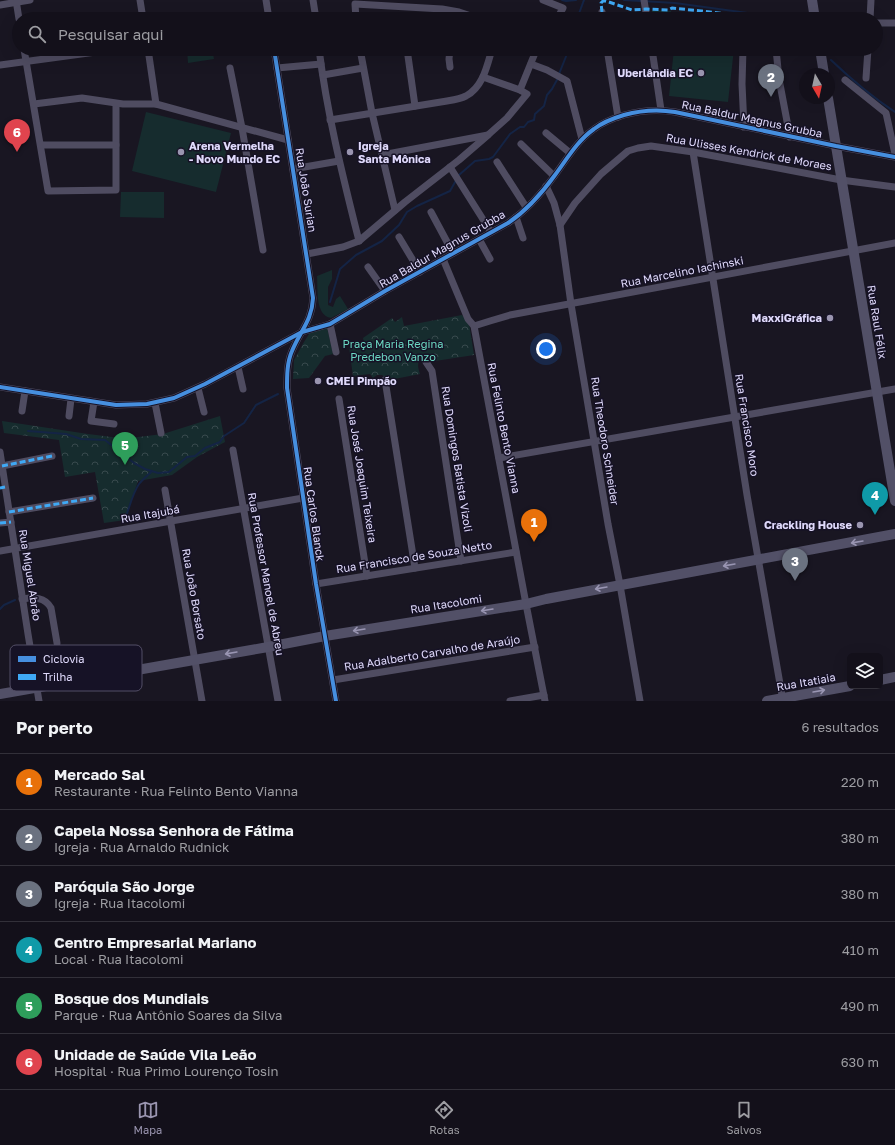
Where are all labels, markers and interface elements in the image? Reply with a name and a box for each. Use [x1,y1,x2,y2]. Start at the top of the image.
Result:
search box [12,12,883,56]
icon: search [26,23,48,45]
text: Pesquisar aqui [58,25,163,43]
pin: 2 [758,64,784,97]
place label: Uberlândia EC [617,66,693,79]
marker: Uberlândia EC [696,68,706,78]
north arrow [799,68,835,104]
street label: Rua Baldur Magnus Grubba [681,97,824,140]
pin: 6 [4,119,30,152]
street label: Rua Ulisses Kendrick de Moraes [665,131,833,173]
place label: Arena Vermelha - Novo Mundo EC [189,139,280,165]
place label: Igreja Santa Mônica [358,139,431,165]
marker: Arena Vermelha - Novo Mundo EC [176,147,186,157]
street label: Rua João Surian [293,147,320,233]
marker: Igreja Santa Mônica [345,147,355,157]
street label: Rua Baldur Magnus Grubba [376,207,507,290]
street label: Rua Marcelino Iachinski [619,253,744,290]
street label: Rua Raul Félix [865,284,890,360]
place label: MaxxiGráfica [752,311,822,324]
marker: MaxxiGráfica [825,313,835,323]
park label: Praça Maria Regina Predebon Vanzo [343,337,443,363]
your location [536,339,556,359]
street label: Rua Felinto Bento Vianna [485,361,524,494]
street label: Rua Francisco Moro [733,373,762,477]
place label: CMEI Pimpão [326,374,397,387]
marker: CMEI Pimpão [313,376,323,386]
street label: Rua Theodoro Schneider [589,376,622,507]
street label: Rua Domingos Batista Vizoli [440,385,475,533]
street label: Rua José Joaquim Teixeira [345,404,380,544]
pin: 5 [112,432,138,465]
street label: Rua Carlos Blanck [301,466,328,562]
pin: 4 [862,482,888,515]
street label: Rua Professor Manoel de Abreu [246,491,287,656]
street label: Rua Itajubá [119,502,180,525]
pin: 1 [521,509,547,542]
place label: Crackling House [764,518,852,531]
marker: Crackling House [855,520,865,530]
street label: Rua Miguel Abrão [17,528,44,622]
street label: Rua Francisco de Souza Netto [335,538,493,575]
one-way arrow [851,538,864,546]
street label: Rua João Borsato [180,547,209,641]
pin: 3 [782,548,808,581]
one-way arrow [723,561,736,569]
one-way arrow [595,585,608,593]
street label: Rua Itacolomi [409,591,483,616]
one-way arrow [481,606,494,614]
one-way arrow [353,626,366,634]
street label: Rua Adalberto Carvalho de Araújo [343,632,521,673]
legend [10,645,142,691]
one-way arrow [225,650,238,658]
text: Ciclovia [43,652,85,665]
map controls [847,653,883,689]
button: layers [847,653,883,689]
text: Trilha [43,670,73,683]
street label: Rua Itatiaia [775,670,836,693]
one-way arrow [812,687,825,695]
text: Por perto [16,717,93,738]
text: 6 resultados [802,719,879,735]
text: Mercado Sal [54,765,145,783]
text: 1 [26,774,32,790]
text: 220 m [841,774,879,790]
text: Restaurante · Rua Felinto Bento Vianna [54,783,298,799]
text: Capela Nossa Senhora de Fátima [54,821,294,839]
text: 2 [25,830,33,846]
text: 380 m [841,830,879,846]
text: Igreja · Rua Arnaldo Rudnick [54,839,229,855]
text: Paróquia São Jorge [54,877,195,895]
text: 3 [25,886,33,902]
text: 380 m [841,886,879,902]
text: Igreja · Rua Itacolomi [54,895,185,911]
text: Centro Empresarial Mariano [54,933,256,951]
text: 4 [25,942,33,958]
text: 410 m [842,942,879,958]
text: Local · Rua Itacolomi [54,951,183,967]
text: Bosque dos Mundiais [54,989,209,1007]
text: 5 [25,998,33,1014]
text: 490 m [840,998,879,1014]
text: Parque · Rua Antônio Soares da Silva [54,1007,282,1023]
text: Unidade de Saúde Vila Leão [54,1045,257,1063]
text: 6 [25,1054,33,1070]
text: 630 m [841,1054,879,1070]
text: Hospital · Rua Primo Lourenço Tosin [54,1063,278,1079]
tab: Mapa [133,1099,162,1136]
tab: Rotas [429,1099,460,1136]
tab: Salvos [727,1099,761,1136]

